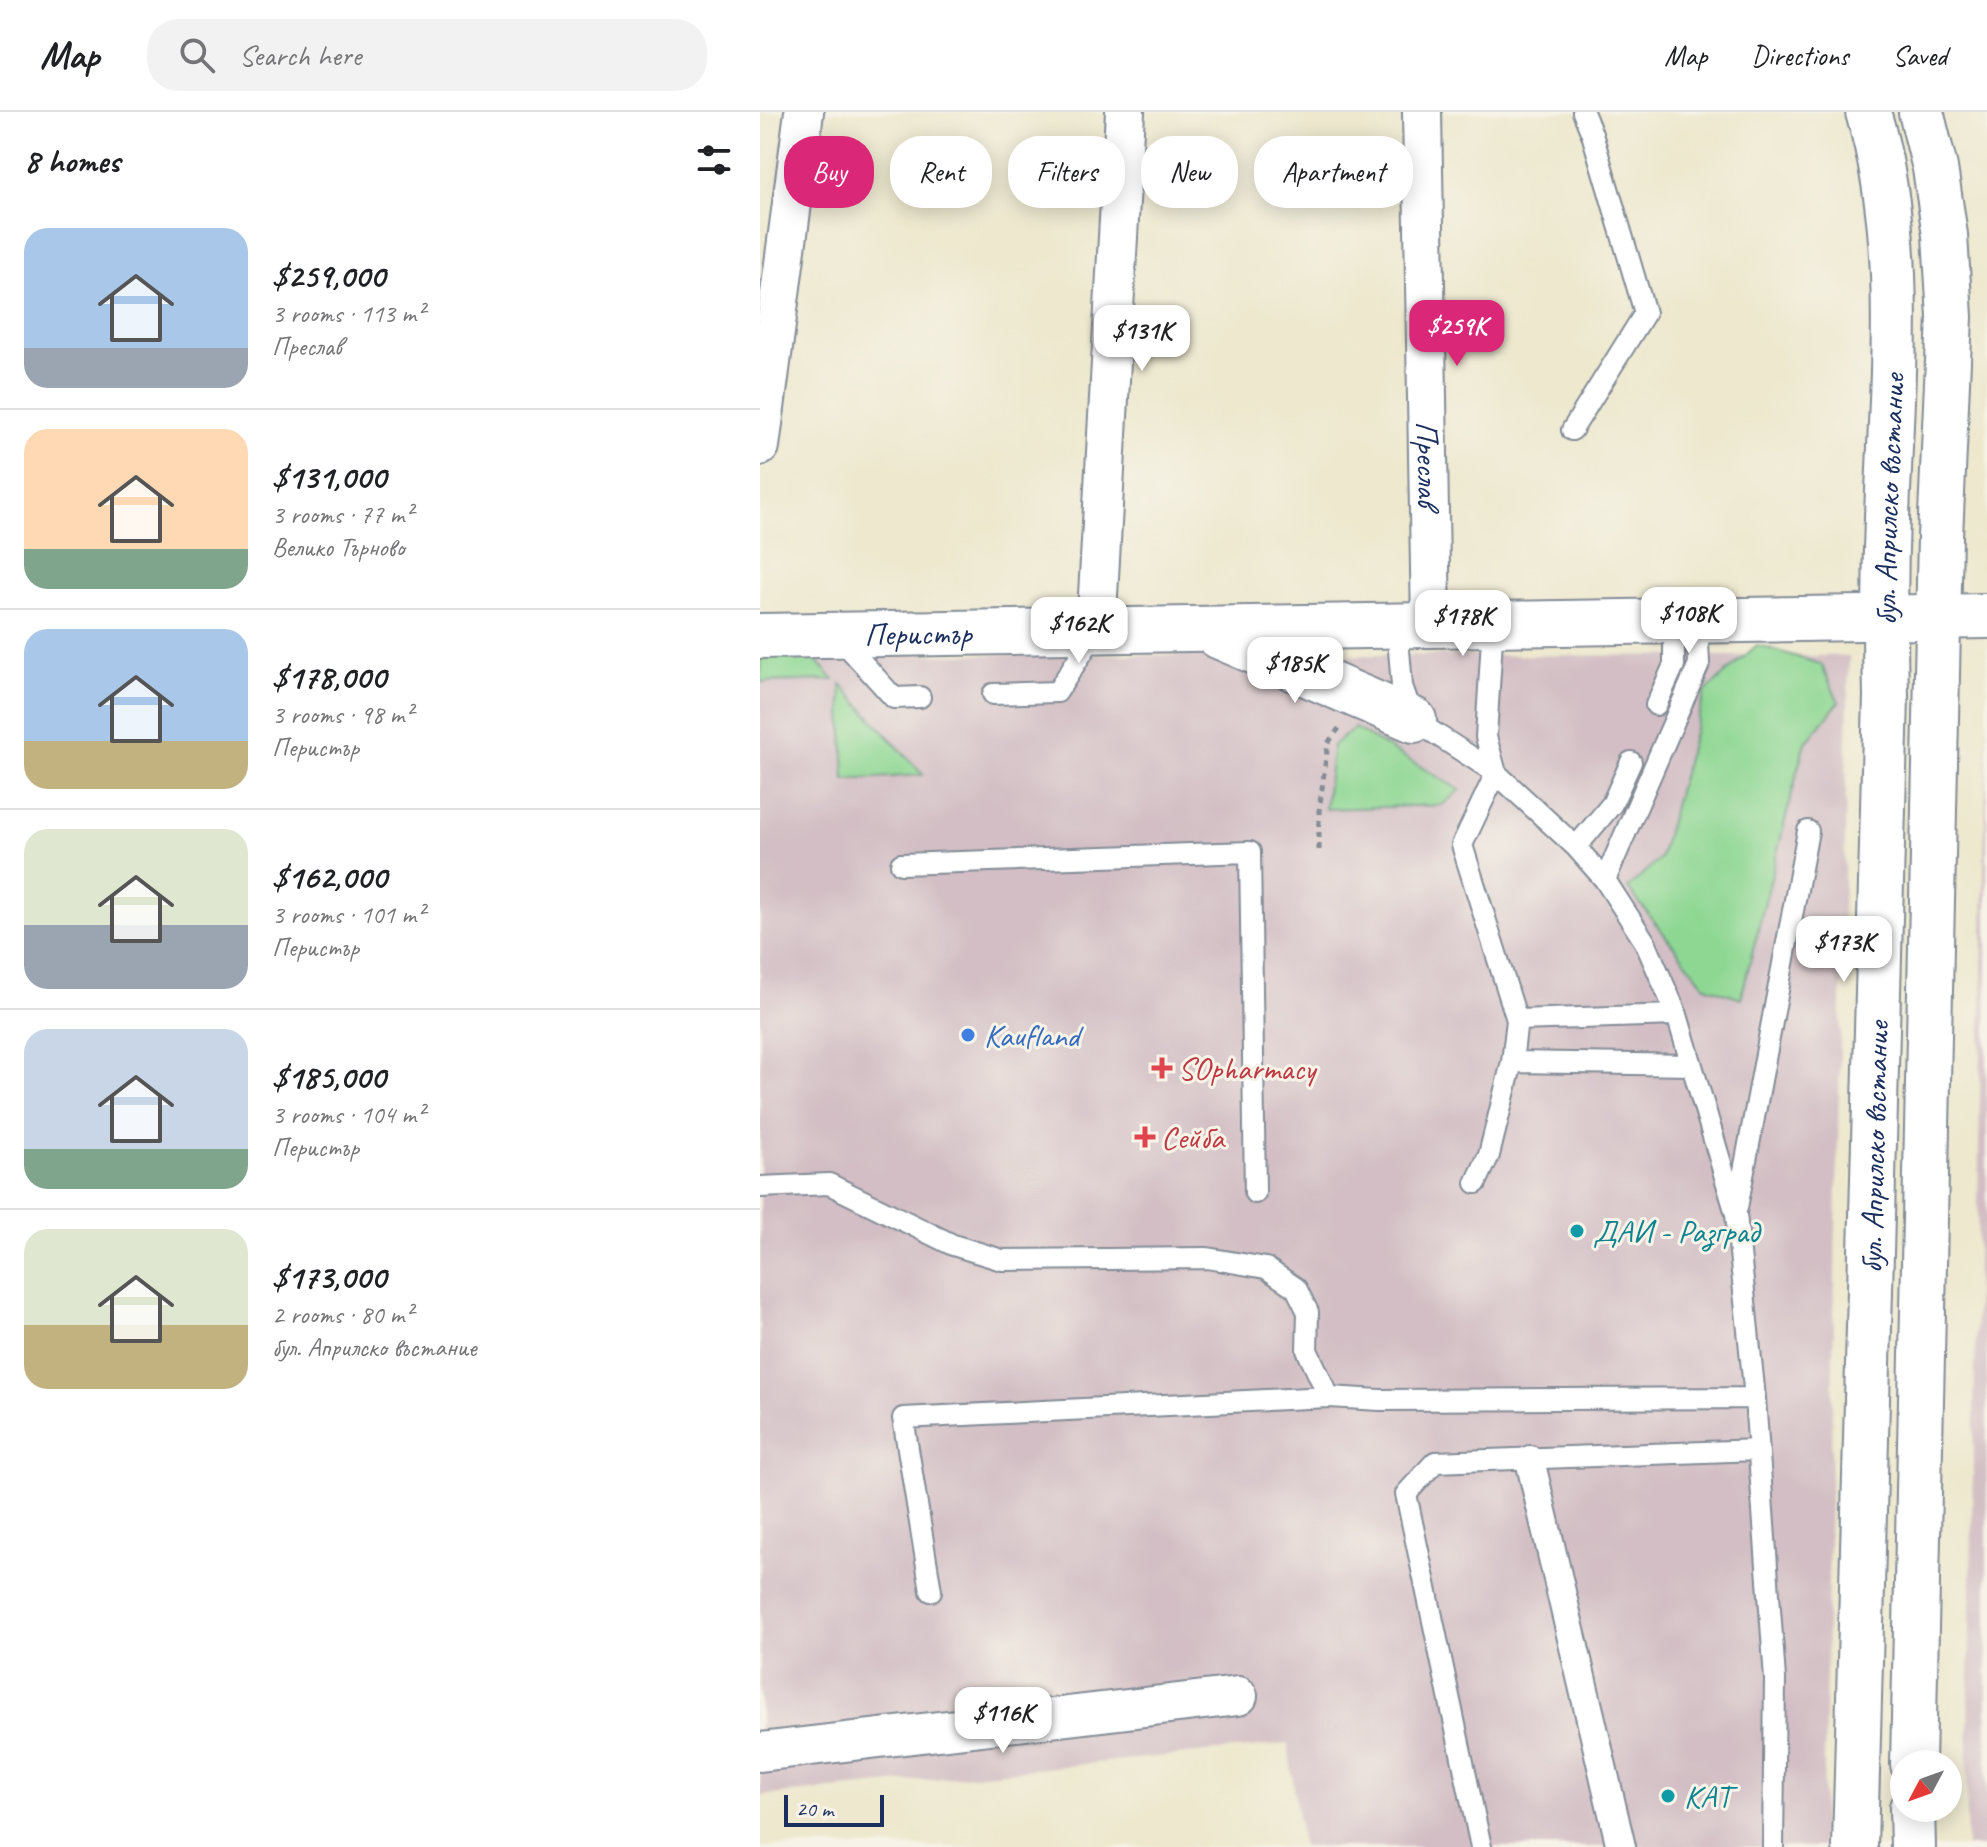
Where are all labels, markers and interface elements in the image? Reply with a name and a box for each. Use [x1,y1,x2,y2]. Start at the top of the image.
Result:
search box [147,19,707,91]
text: Map [40,32,99,79]
icon: search [175,33,219,77]
text: Search here [239,36,361,74]
text: Map [1664,38,1707,73]
text: Directions [1751,38,1849,73]
text: Saved [1893,38,1947,73]
chip: Buy [784,136,874,208]
chip: Rent [890,136,992,208]
chip: Filters [1008,136,1125,208]
chip: New [1141,136,1238,208]
chip: Apartment [1254,136,1413,208]
icon: filters [692,138,736,182]
text: 8 homes [24,139,120,182]
text: $259,000 [272,254,385,297]
icon: home [88,260,184,356]
text: 3 rooms · 113 m² [272,297,424,330]
pin: $259K [1401,300,1513,368]
pin: $131K [1086,305,1198,373]
text: $259K [1427,309,1487,342]
text: $131K [1112,314,1172,347]
text: Преслав [272,330,342,363]
street label: бул. Априлско въстание [1865,370,1914,625]
street label: Преслав [1406,421,1449,515]
text: $131,000 [272,455,386,498]
icon: home [88,461,184,557]
text: 3 rooms · 77 m² [272,498,413,531]
text: Велико Търново [272,531,404,564]
pin: $108K [1633,587,1745,655]
pin: $178K [1407,590,1519,658]
text: $108K [1659,596,1719,629]
pin: $162K [1023,597,1135,665]
text: $178K [1433,599,1493,632]
text: $162K [1049,606,1109,639]
street label: Перистър [864,613,974,655]
pin: $185K [1239,637,1351,705]
text: $185K [1265,646,1325,679]
text: $178,000 [272,655,386,698]
icon: home [88,661,184,757]
text: 3 rooms · 98 m² [272,698,413,731]
text: Перистър [272,731,359,764]
text: $162,000 [272,855,387,898]
icon: home [88,861,184,957]
text: 3 rooms · 101 m² [272,898,424,931]
pin: $173K [1788,916,1900,984]
text: $173K [1814,925,1874,958]
text: Перистър [272,931,359,964]
place label: Kaufland [984,1015,1085,1056]
street label: бул. Априлско въстание [1850,1018,1898,1274]
marker: Kaufland [959,1026,977,1044]
place label: SOpharmacy [1178,1048,1318,1089]
text: $185,000 [272,1055,385,1098]
marker: SOpharmacy [1153,1059,1171,1077]
icon: home [88,1061,184,1157]
text: 3 rooms · 104 m² [272,1098,424,1131]
place label: Сейба [1161,1117,1226,1158]
marker: Сейба [1136,1128,1154,1146]
text: Перистър [272,1131,359,1164]
place label: ДАИ - Разград [1593,1211,1762,1252]
marker: ДАИ - Разград [1568,1222,1586,1240]
text: $173,000 [272,1255,386,1298]
icon: home [88,1261,184,1357]
text: 2 rooms · 80 m² [272,1298,413,1331]
text: бул. Априлско въстание [272,1331,477,1364]
pin: $116K [947,1687,1059,1755]
text: $116K [973,1696,1033,1729]
north arrow [1890,1750,1962,1822]
map controls [1890,1750,1962,1822]
place label: КАТ [1684,1776,1738,1817]
marker: КАТ [1659,1787,1677,1805]
scale bar [784,1791,884,1827]
text: 20 m [796,1795,833,1823]

